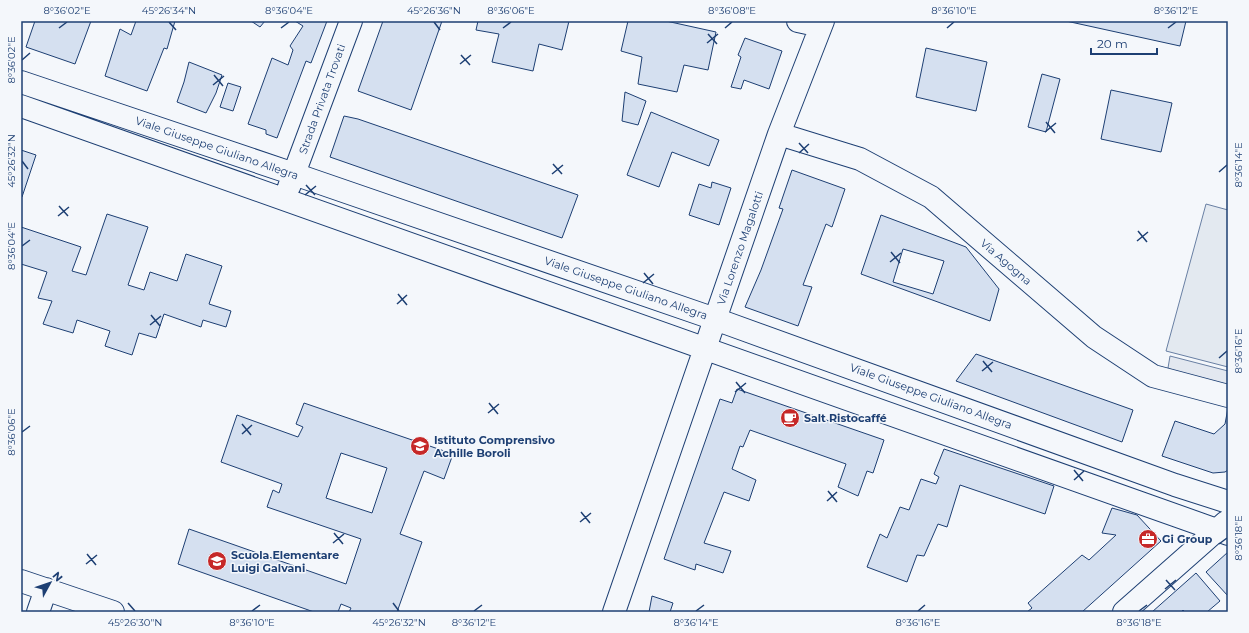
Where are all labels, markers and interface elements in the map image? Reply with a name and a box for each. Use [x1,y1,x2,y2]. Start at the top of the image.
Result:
text: 8°36'02"E [43,4,91,17]
text: 45°26'34"N [142,4,196,17]
text: 8°36'04"E [265,4,313,17]
text: 45°26'36"N [407,4,461,17]
text: 8°36'06"E [487,4,535,17]
text: 8°36'08"E [708,4,756,17]
text: 8°36'10"E [931,4,977,17]
text: 8°36'12"E [1154,4,1199,17]
scale bar [1091,30,1157,56]
text: 8°36'02"E [5,36,18,84]
text: 20 m [1097,36,1128,51]
street label: Strada Privata Trovati [296,42,348,156]
street label: Viale Giuseppe Giuliano Allegra [134,113,300,183]
text: 45°26'32"N [5,134,18,188]
text: 8°36'14"E [1232,142,1245,188]
street label: Via Lorenzo Magalotti [714,189,766,307]
text: 8°36'04"E [5,222,18,270]
street label: Via Agogna [977,236,1035,288]
street label: Viale Giuseppe Giuliano Allegra [543,253,709,323]
text: 8°36'16"E [1232,328,1245,373]
street label: Viale Giuseppe Giuliano Allegra [848,360,1014,432]
cafe icon: Salt Ristocaffé [779,407,801,429]
text: 8°36'06"E [5,408,18,456]
place label: Salt Ristocaffé [804,411,887,425]
place label: Istituto Comprensivo Achille Boroli [433,433,555,460]
school or university icon: Istituto Comprensivo Achille Boroli [409,435,431,457]
text: 8°36'18"E [1232,515,1245,561]
office icon: Gi Group [1137,528,1159,550]
place label: Gi Group [1162,532,1213,546]
place label: Scuola Elementare Luigi Galvani [231,548,339,575]
school or university icon: Scuola Elementare Luigi Galvani [206,550,228,572]
north arrow [30,563,70,603]
text: N [49,569,66,584]
text: 45°26'30"N [108,616,162,629]
text: 8°36'10"E [229,616,275,629]
text: 45°26'32"N [372,616,426,629]
text: 8°36'12"E [452,616,497,629]
text: 8°36'14"E [673,616,719,629]
text: 8°36'16"E [896,616,941,629]
text: 8°36'18"E [1116,616,1162,629]

